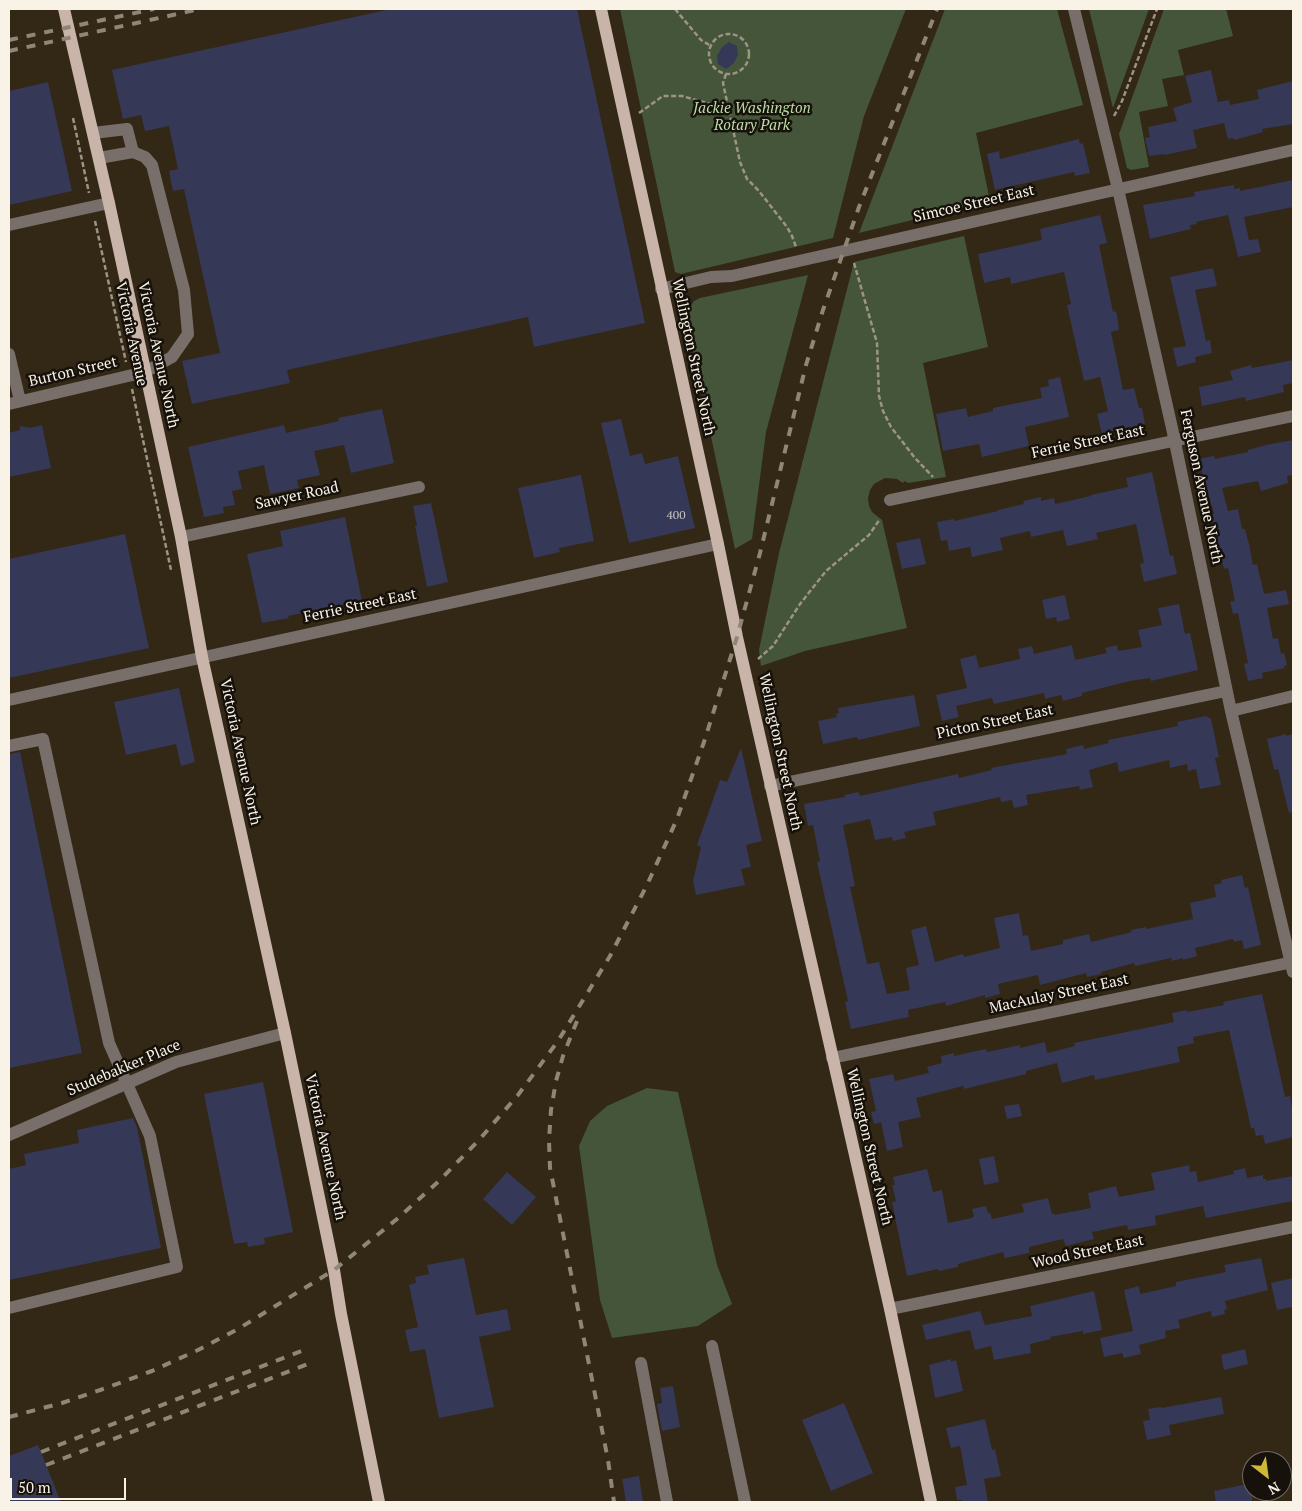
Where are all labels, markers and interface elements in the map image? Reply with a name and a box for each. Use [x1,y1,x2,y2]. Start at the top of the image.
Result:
park label: Jackie Washington Rotary Park [693,100,811,135]
street label: Simcoe Street East [912,181,1036,227]
street label: Wellington Street North [668,277,718,437]
street label: Victoria Avenue [111,280,151,388]
street label: Victoria Avenue North [134,280,182,430]
street label: Burton Street [27,353,119,391]
street label: Ferguson Avenue North [1176,408,1226,566]
street label: Ferrie Street East [1030,421,1146,463]
street label: Sawyer Road [254,478,340,514]
house number: 400 [666,509,686,523]
street label: Ferrie Street East [302,585,418,627]
street label: Wellington Street North [755,672,805,832]
street label: Victoria Avenue North [216,677,264,827]
street label: Picton Street East [935,701,1055,743]
street label: MacAulay Street East [988,970,1130,1018]
street label: Studebakker Place [65,1036,183,1100]
street label: Wellington Street North [842,1067,896,1227]
street label: Victoria Avenue North [301,1072,349,1222]
street label: Wood Street East [1031,1231,1145,1273]
north arrow [1242,1451,1292,1501]
scale bar [12,1468,129,1500]
text: 50 m [18,1477,51,1497]
text: N [1265,1478,1284,1499]

